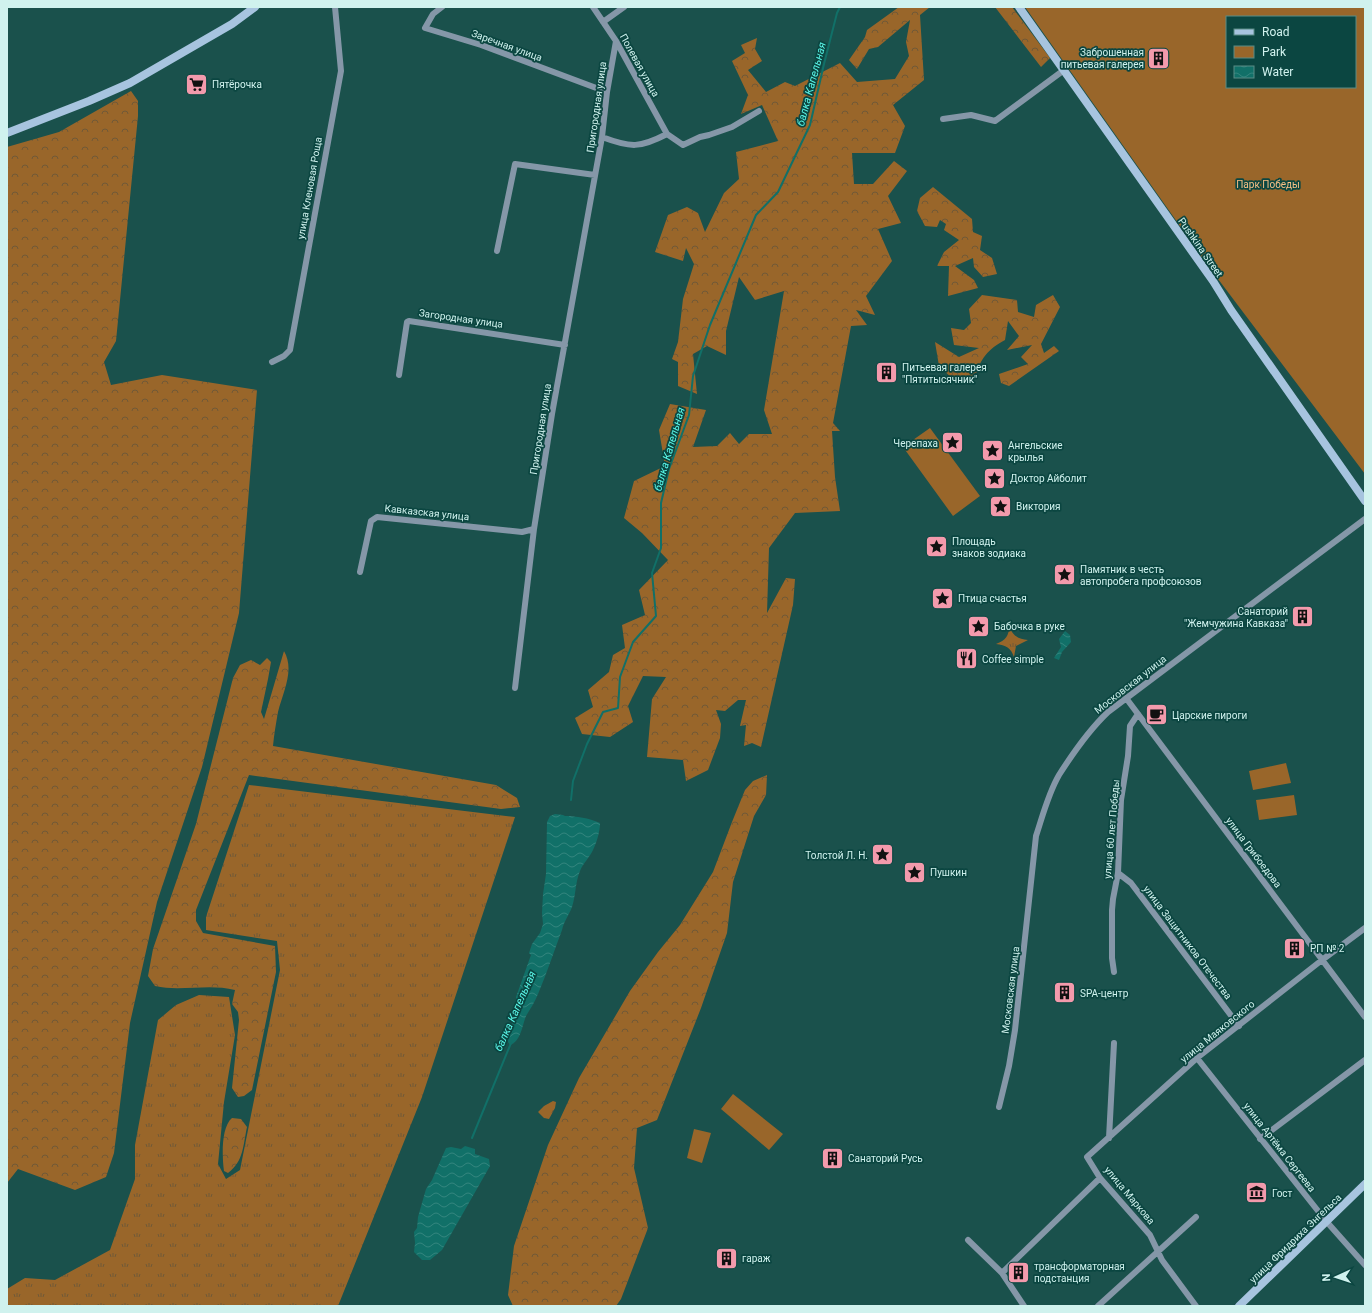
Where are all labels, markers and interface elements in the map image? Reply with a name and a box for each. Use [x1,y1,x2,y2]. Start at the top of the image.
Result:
legend [1226,16,1356,88]
text: Road [1262,25,1290,39]
street label: Заречная улица [470,28,544,63]
street label: Полевая улица [618,32,661,99]
water label: балка Капельная [794,41,829,128]
building icon: Заброшенная питьевая галерея [1146,45,1172,71]
text: Park [1262,45,1287,59]
place label: Заброшенная питьевая галерея [1061,47,1144,70]
street label: Пригородная улица [585,61,608,153]
text: Water [1262,65,1293,79]
supermarket icon: Пятёрочка [183,71,209,97]
place label: Пятёрочка [212,79,262,90]
street label: улица Кленовая Роща [295,136,324,240]
park label: Парк Победы [1236,179,1300,190]
street label: Pushkina Street [1176,216,1225,279]
street label: Загородная улица [418,307,504,330]
building icon: Питьевая галерея "Пятитысячник" [874,360,900,386]
place label: Питьевая галерея "Пятитысячник" [902,362,987,385]
street label: Пригородная улица [528,383,553,475]
water label: балка Капельная [651,406,688,492]
place icon: Черепаха [940,430,966,456]
place label: Черепаха [893,438,938,449]
place icon: Ангельские крылья [980,438,1006,464]
place label: Ангельские крылья [1008,440,1063,463]
place icon: Доктор Айболит [981,465,1007,491]
place label: Доктор Айболит [1010,473,1087,484]
place icon: Виктория [988,493,1014,519]
place label: Виктория [1016,501,1061,512]
street label: Кавказская улица [384,503,470,522]
place icon: Площадь знаков зодиака [924,534,950,560]
place label: Площадь знаков зодиака [952,536,1026,559]
place icon: Памятник в честь автопробега профсоюзов [1052,562,1078,588]
place label: Памятник в честь автопробега профсоюзов [1080,564,1202,587]
place icon: Птица счастья [929,585,955,611]
place label: Птица счастья [958,593,1027,604]
building icon: Санаторий "Жемчужина Кавказа" [1290,604,1316,630]
place label: Санаторий "Жемчужина Кавказа" [1184,606,1288,629]
place icon: Бабочка в руке [965,613,991,639]
place label: Бабочка в руке [994,621,1065,632]
restaurant icon: Coffee simple [953,646,979,672]
street label: Московская улица [1092,653,1168,716]
place label: Coffee simple [982,654,1044,665]
cafe icon: Царские пироги [1143,702,1169,728]
place label: Царские пироги [1172,710,1248,721]
street label: улица 60 лет Победы [1102,779,1121,879]
street label: улица Грибоедова [1224,815,1284,890]
place icon: Толстой Л. Н. [870,842,896,868]
place label: Толстой Л. Н. [805,850,868,861]
place icon: Пушкин [901,859,927,885]
place label: Пушкин [930,867,967,878]
street label: улица Защитников Отечества [1141,883,1234,1001]
building icon: РП № 2 [1281,935,1307,961]
place label: РП № 2 [1310,943,1345,954]
street label: Московская улица [1000,946,1021,1034]
water label: балка Капельная [492,969,539,1053]
building icon: SPA-центр [1052,980,1078,1006]
place label: SPA-центр [1080,988,1129,999]
street label: улица Маяковского [1178,998,1257,1065]
street label: улица Артёма Сергеева [1241,1101,1318,1194]
building icon: Санаторий Русь [820,1145,846,1171]
place label: Санаторий Русь [848,1153,923,1164]
street label: улица Маркова [1102,1164,1157,1226]
museum icon: Гост [1243,1180,1269,1206]
place label: Гост [1272,1188,1293,1199]
street label: улица Фридриха Энгельса [1247,1191,1343,1285]
building icon: гараж [713,1245,739,1271]
place label: гараж [742,1253,771,1264]
north arrow [1316,1257,1356,1297]
building icon: трансформаторная подстанция [1005,1259,1031,1285]
place label: трансформаторная подстанция [1034,1261,1125,1284]
text: N [1320,1273,1333,1282]

